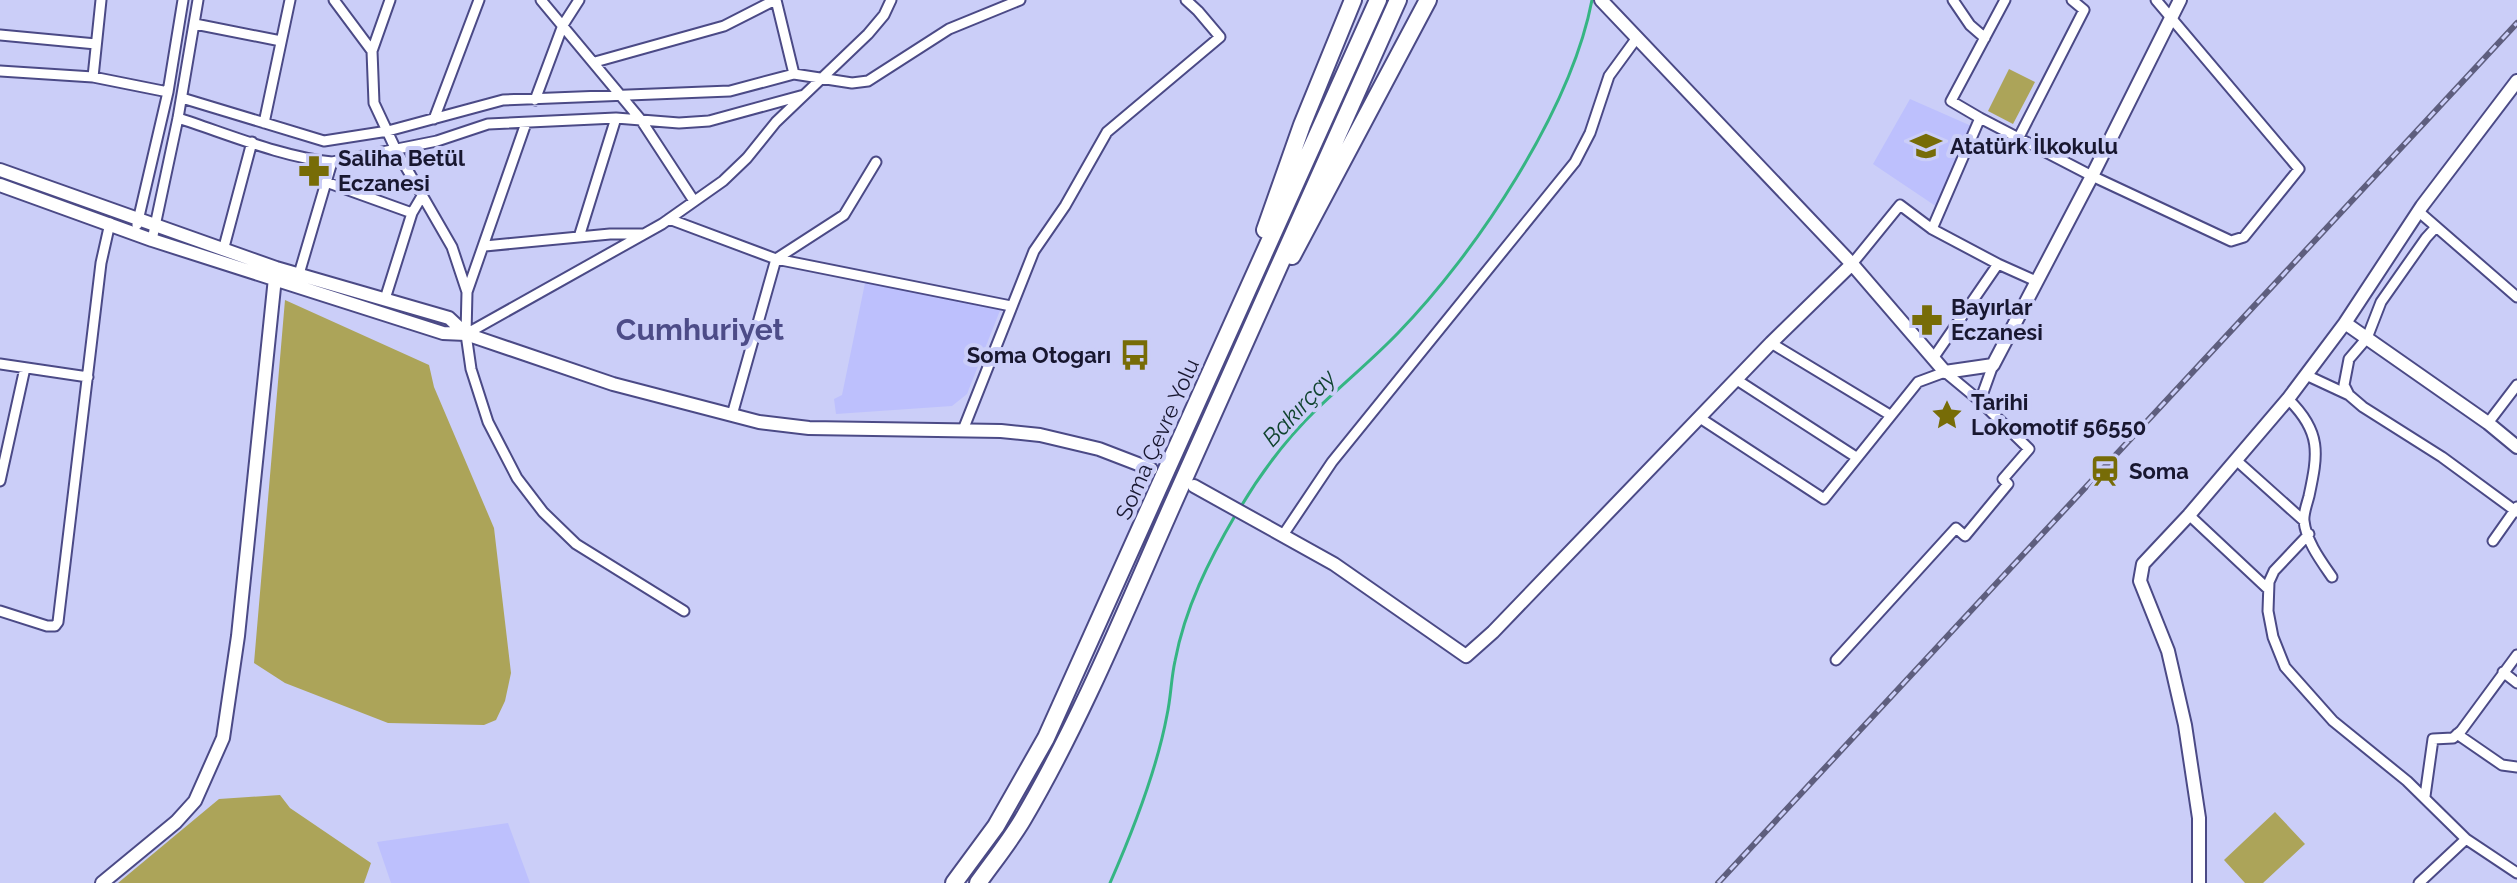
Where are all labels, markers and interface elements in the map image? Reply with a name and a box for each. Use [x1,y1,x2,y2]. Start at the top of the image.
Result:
school or university icon: Atatürk İlkokulu [1909,129,1943,163]
place label: Atatürk İlkokulu [1950,133,2118,159]
place label: Saliha Betül Eczanesi [338,145,466,196]
pharmacy icon: Saliha Betül Eczanesi [297,154,331,188]
place label: Bayırlar Eczanesi [1951,294,2043,345]
pharmacy icon: Bayırlar Eczanesi [1910,303,1944,337]
district label: Cumhuriyet [616,312,785,347]
bus stop icon: Soma Otogarı [1118,338,1152,372]
place label: Soma Otogarı [967,342,1111,368]
street label: Soma Çevre Yolu [1110,355,1204,523]
water label: Bakırçay [1256,362,1342,452]
place label: Tarihi Lokomotif 56550 [1971,389,2146,440]
place icon: Tarihi Lokomotif 56550 [1930,398,1964,432]
station icon: Soma [2088,454,2122,488]
place label: Soma [2129,458,2189,484]

